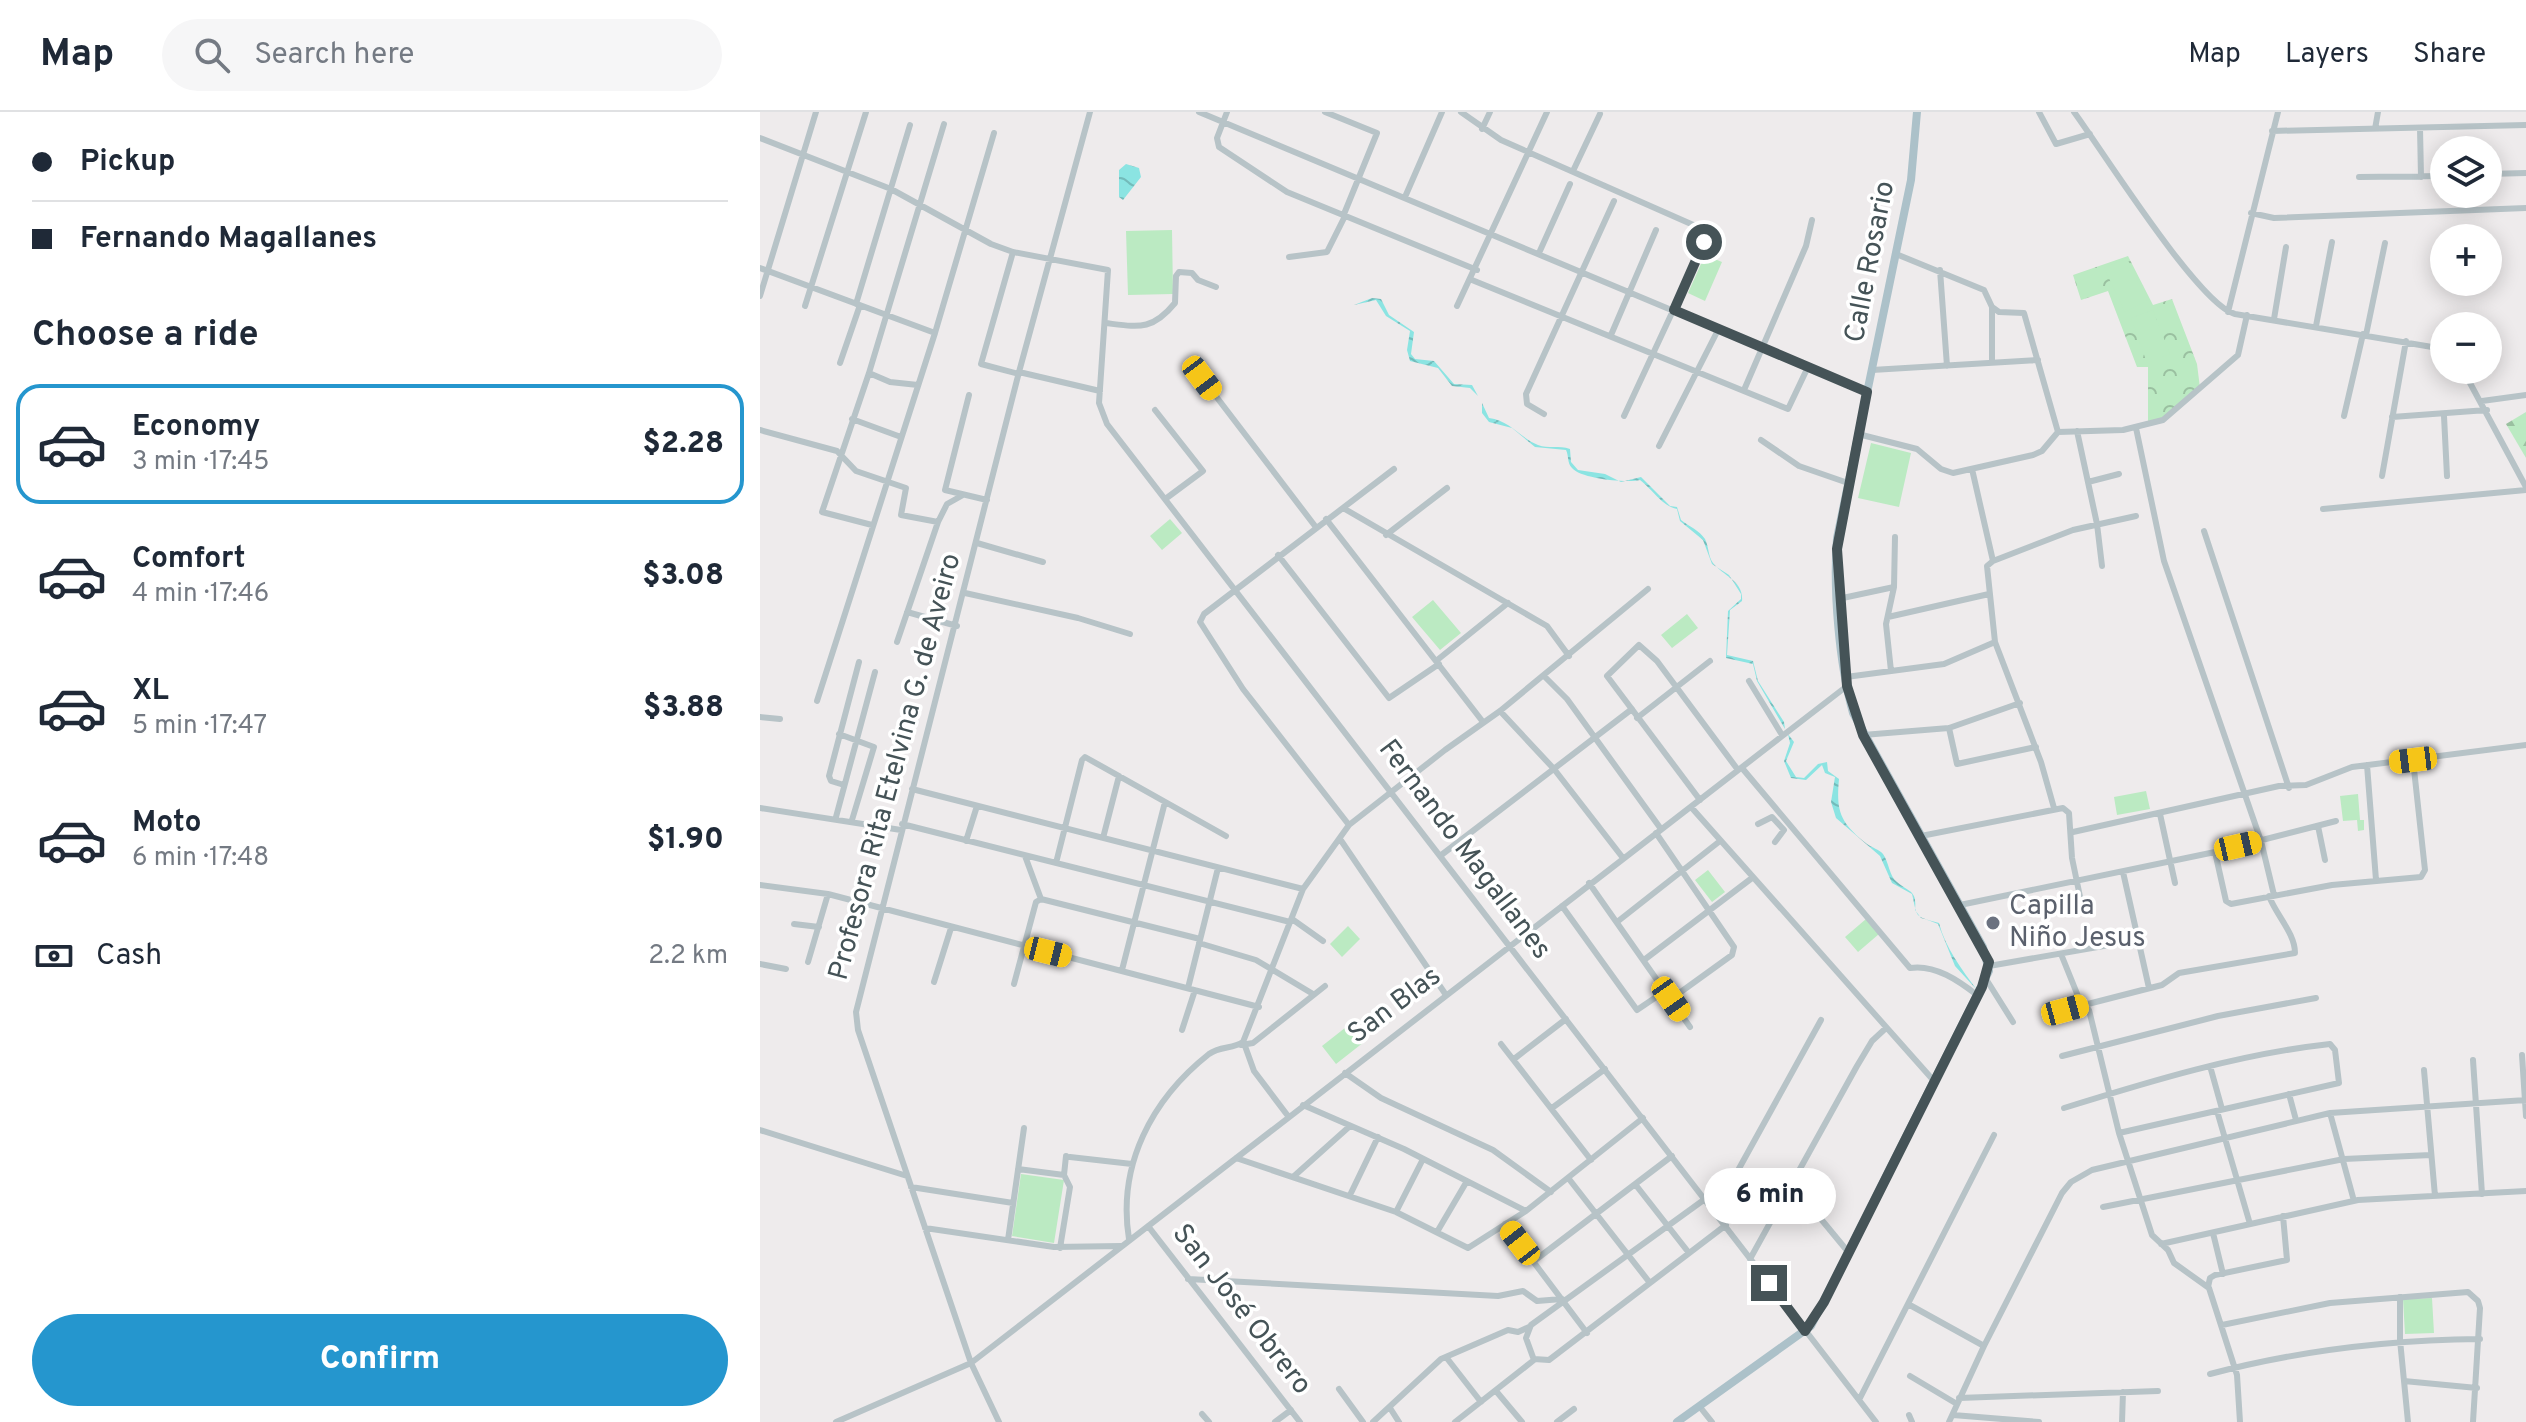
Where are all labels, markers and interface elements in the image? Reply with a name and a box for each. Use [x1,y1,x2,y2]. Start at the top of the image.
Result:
search box [162,19,722,91]
text: Map [40,31,114,80]
icon: search [190,33,234,77]
text: Search here [254,37,414,74]
text: Map [2188,37,2241,73]
text: Layers [2285,37,2369,73]
text: Share [2413,37,2486,73]
map controls [2430,136,2502,384]
button: layers [2430,136,2502,208]
text: Pickup [80,144,175,181]
street label: Calle Rosario [1838,178,1904,346]
text: Fernando Magallanes [80,221,377,258]
route start [1686,224,1722,260]
button: + [2430,224,2502,296]
button: − [2430,312,2502,384]
text: Choose a ride [32,313,258,359]
car [1178,352,1226,404]
icon: car [36,408,108,480]
text: Economy [132,409,260,446]
text: $2.28 [643,426,724,463]
text: 3 min · 17:45 [132,446,270,479]
icon: car [36,540,108,612]
text: Comfort [132,541,245,578]
street label: Profesora Rita Etelvina G. de Aveiro [822,550,970,984]
text: $3.08 [642,558,724,595]
text: 4 min · 17:46 [132,578,269,611]
icon: car [36,672,108,744]
text: XL [132,673,169,710]
text: $3.88 [643,690,724,727]
text: 5 min · 17:47 [132,710,267,743]
street label: Fernando Magallanes [1370,733,1558,967]
car [2388,745,2438,775]
icon: car [36,804,108,876]
text: Moto [132,805,202,842]
text: $1.90 [647,822,724,859]
car [2212,829,2264,863]
text: 6 min · 17:48 [132,842,269,875]
place label: Capilla Niño Jesus [2009,889,2146,957]
marker: Capilla Niño Jesus [1984,914,2002,932]
icon: cash [32,934,76,978]
car [1022,935,1074,969]
text: Cash [96,938,162,975]
text: 2.2 km [648,940,728,973]
street label: San Blas [1341,959,1449,1053]
car [1647,972,1695,1026]
car [2039,992,2091,1028]
callout: 6 min [1703,1167,1835,1223]
text: 6 min [1735,1179,1805,1212]
street label: San José Obrero [1163,1217,1319,1403]
car [1496,1217,1544,1269]
route end [1751,1265,1787,1301]
button: Confirm [32,1314,728,1406]

